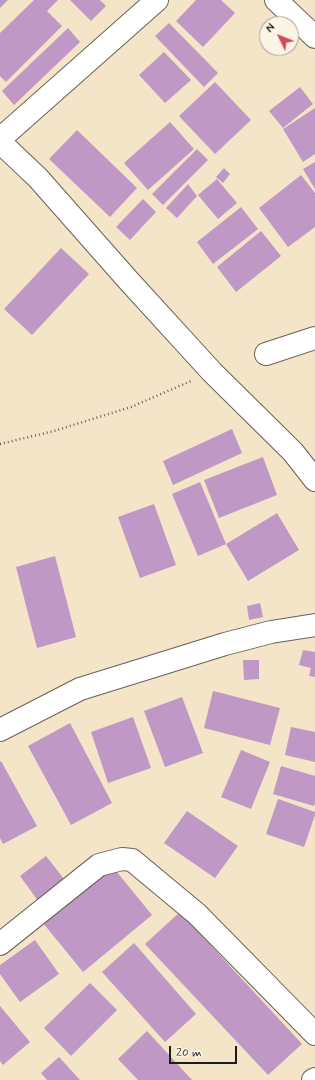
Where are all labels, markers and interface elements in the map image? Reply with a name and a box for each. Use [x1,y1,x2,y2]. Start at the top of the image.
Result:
north arrow [259,16,299,56]
text: N [263,21,279,36]
scale bar [171,1038,239,1064]
text: 20 m [176,1045,202,1061]

